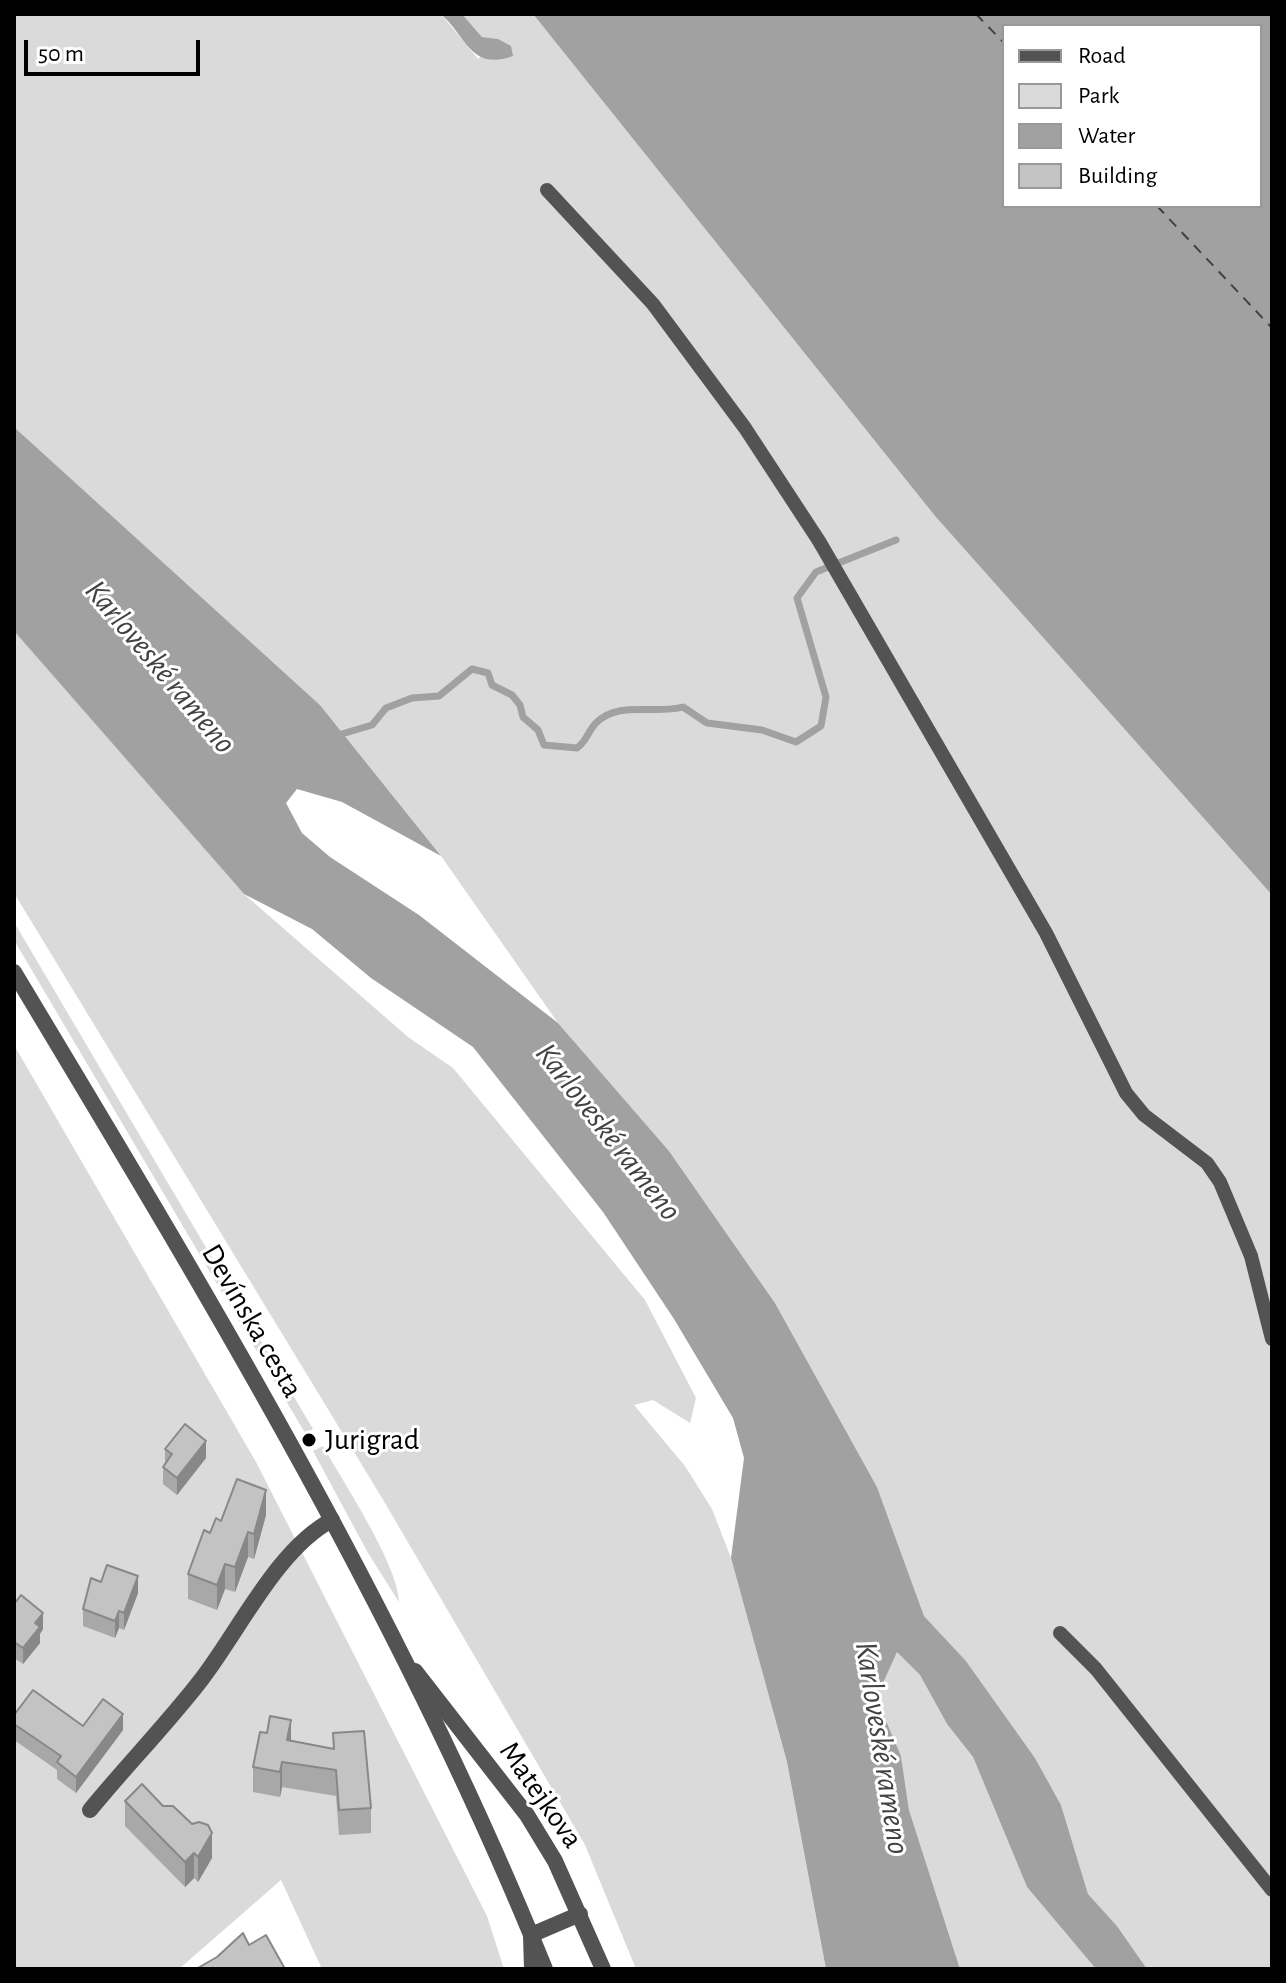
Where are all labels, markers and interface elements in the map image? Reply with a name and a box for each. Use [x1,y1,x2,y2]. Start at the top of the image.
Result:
scale bar [28,24,204,74]
legend [1002,24,1262,208]
text: 50 m [38,42,84,66]
text: Road [1078,44,1126,68]
text: Park [1078,84,1119,108]
text: Water [1078,124,1135,148]
text: Building [1078,164,1157,188]
water label: Karloveské rameno [76,572,244,762]
water label: Karloveské rameno [527,1036,689,1228]
street label: Devínska cesta [194,1238,310,1404]
place label: Jurigrad [325,1422,419,1458]
marker: Jurigrad [300,1431,318,1449]
water label: Karloveské rameno [846,1639,918,1857]
street label: Matejkova [491,1735,591,1855]

